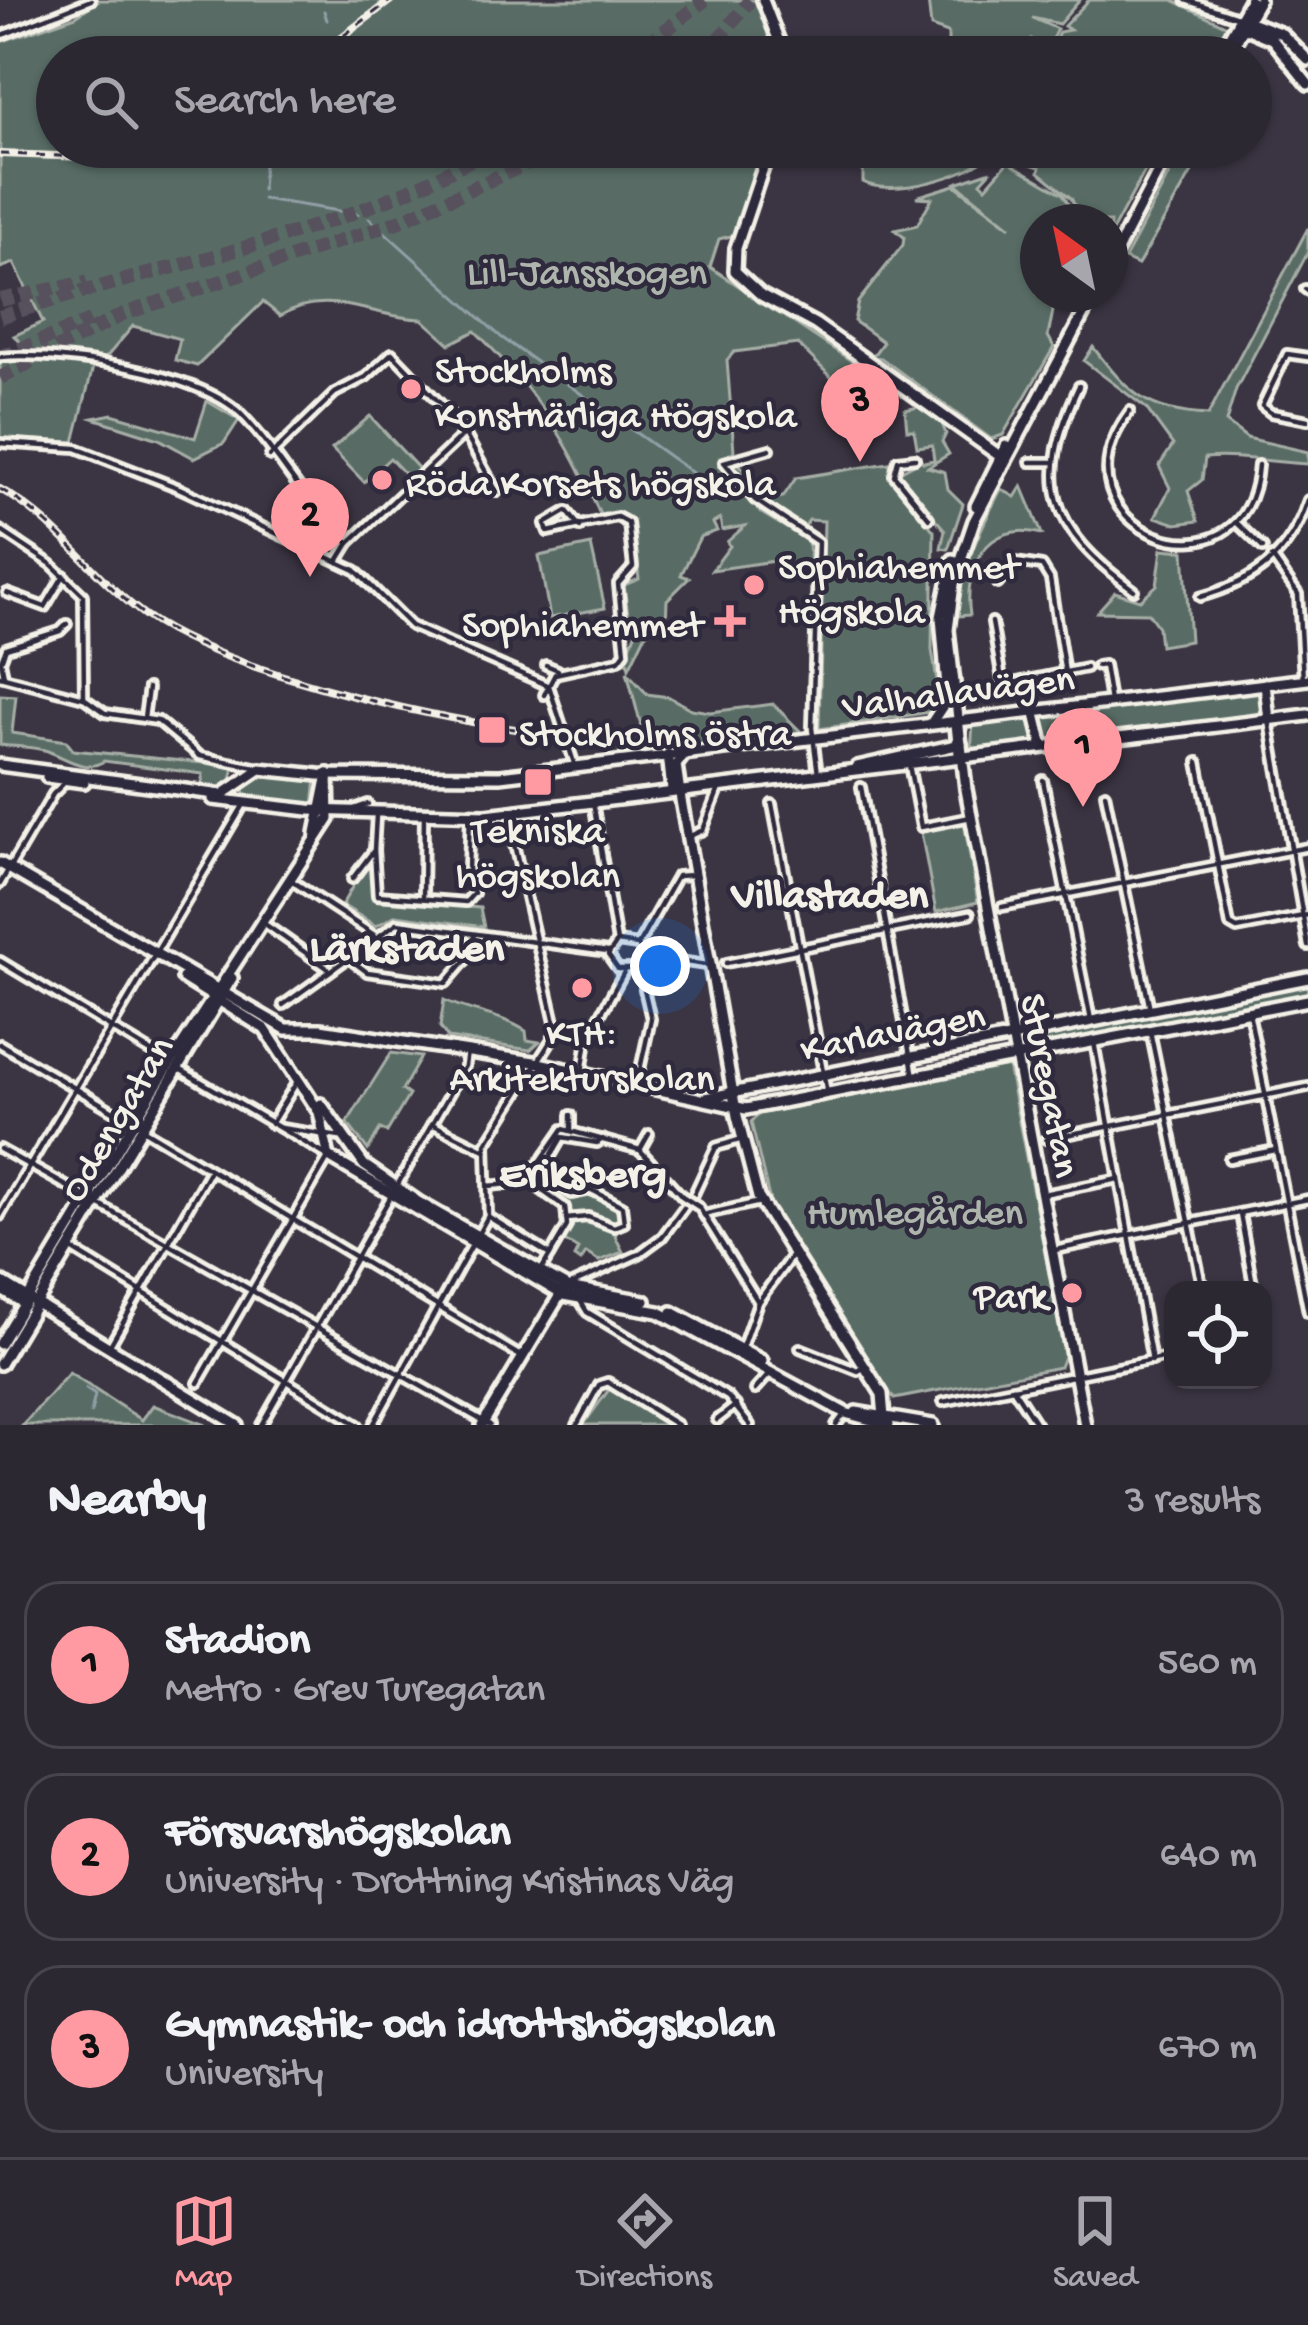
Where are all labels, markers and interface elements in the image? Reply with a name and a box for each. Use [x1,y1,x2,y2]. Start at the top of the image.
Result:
search box [36,36,1272,168]
icon: search [78,69,144,135]
text: Search here [174,76,396,129]
north arrow [1020,204,1128,312]
park label: Lill-Jansskogen [467,253,708,299]
place label: Stockholms Konstnärliga Högskola [435,351,798,442]
pin: 3 [821,363,899,462]
marker: Stockholms Konstnärliga Högskola [398,376,424,402]
place label: Röda Korsets högskola [406,464,777,510]
marker: Röda Korsets högskola [369,467,395,493]
pin: 2 [271,478,349,577]
place label: Sophiahemmet Högskola [778,547,1022,638]
marker: Sophiahemmet Högskola [741,572,767,598]
place label: Sophiahemmet [462,605,706,651]
marker: Sophiahemmet [714,605,746,637]
street label: Valhallavägen [839,659,1078,733]
pin: 1 [1044,708,1122,807]
marker: Stockholms östra [476,714,508,746]
place label: Stockholms östra [519,714,792,760]
marker: Tekniska högskolan [522,766,554,798]
place label: Tekniska högskolan [456,811,621,902]
district label: Villastaden [730,874,929,923]
district label: Lärkstaden [310,927,505,976]
your location [630,936,690,996]
marker: KTH: Arkitekturskolan [569,975,595,1001]
street label: Sturegatan [1006,991,1087,1183]
street label: Karlavägen [797,995,990,1076]
place label: KTH: Arkitekturskolan [450,1014,715,1105]
street label: Odengatan [53,1029,188,1212]
district label: Eriksberg [500,1153,666,1202]
park label: Humlegården [807,1193,1024,1239]
place label: Park [972,1277,1052,1323]
marker: Park [1059,1280,1085,1306]
map controls [1164,1281,1272,1389]
button: locate [1164,1281,1272,1389]
text: Nearby [48,1473,206,1533]
text: 3 results [1125,1480,1260,1526]
text: Stadion [165,1616,310,1669]
text: 1 [82,1642,98,1688]
text: 560 m [1158,1642,1257,1688]
text: Metro · Grev Turegatan [165,1669,545,1715]
text: Försvarshögskolan [165,1808,511,1861]
text: 2 [80,1834,100,1880]
text: 640 m [1160,1834,1257,1880]
text: University · Drottning Kristinas Väg [165,1861,734,1907]
text: Gymnastik- och idrottshögskolan [165,2000,775,2053]
text: 3 [80,2026,100,2072]
text: 670 m [1158,2026,1257,2072]
text: University [165,2053,324,2099]
tab: Map [171,2188,237,2298]
tab: Directions [578,2188,712,2298]
tab: Saved [1053,2188,1137,2298]

